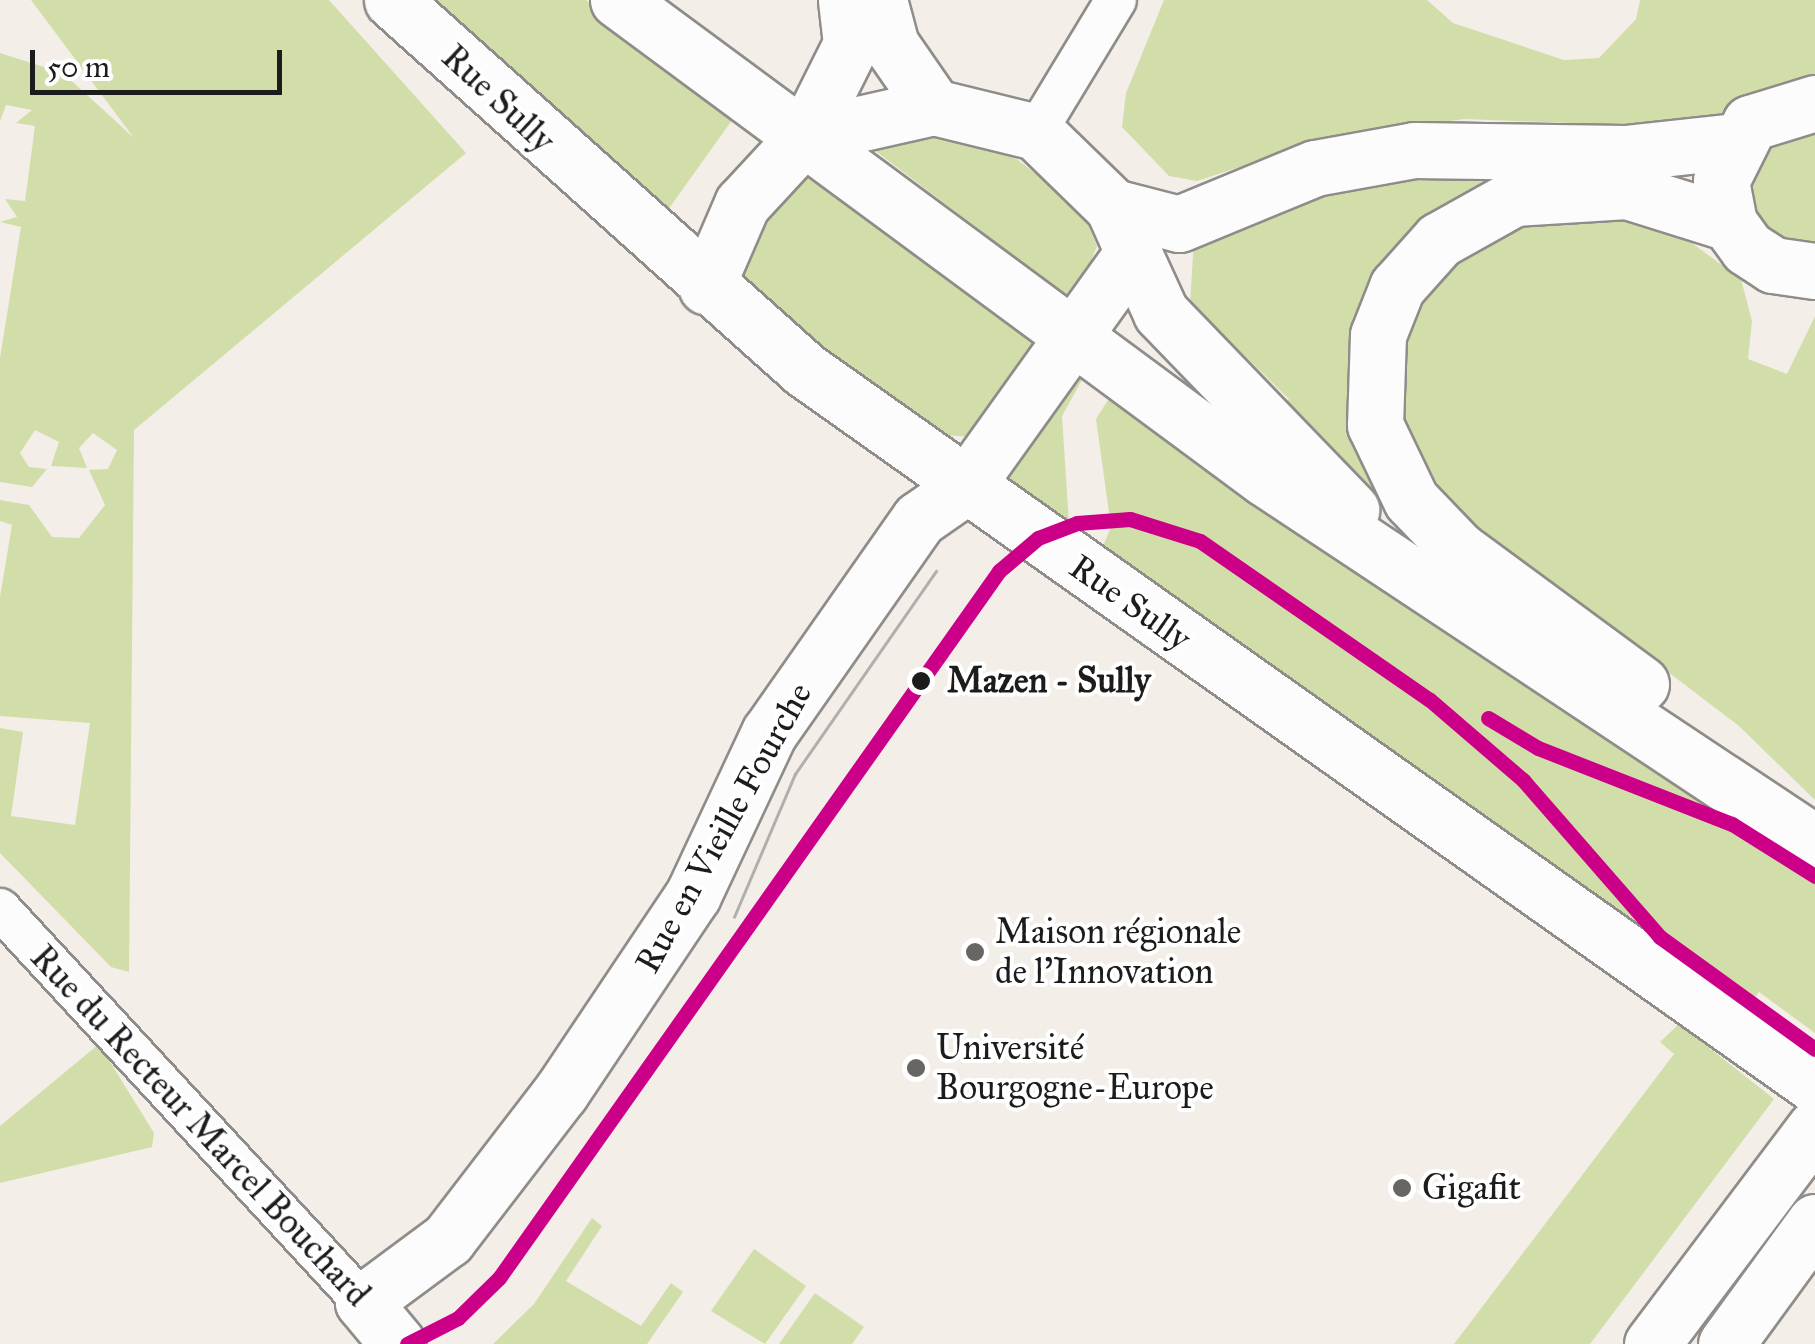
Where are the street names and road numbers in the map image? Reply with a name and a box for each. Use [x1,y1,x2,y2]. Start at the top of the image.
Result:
street label: Rue Sully [433,36,563,162]
street label: Rue Sully [1061,546,1199,660]
street label: Rue en Vieille Fourche [627,676,821,980]
street label: Rue du Recteur Marcel Bouchard [22,937,378,1315]

